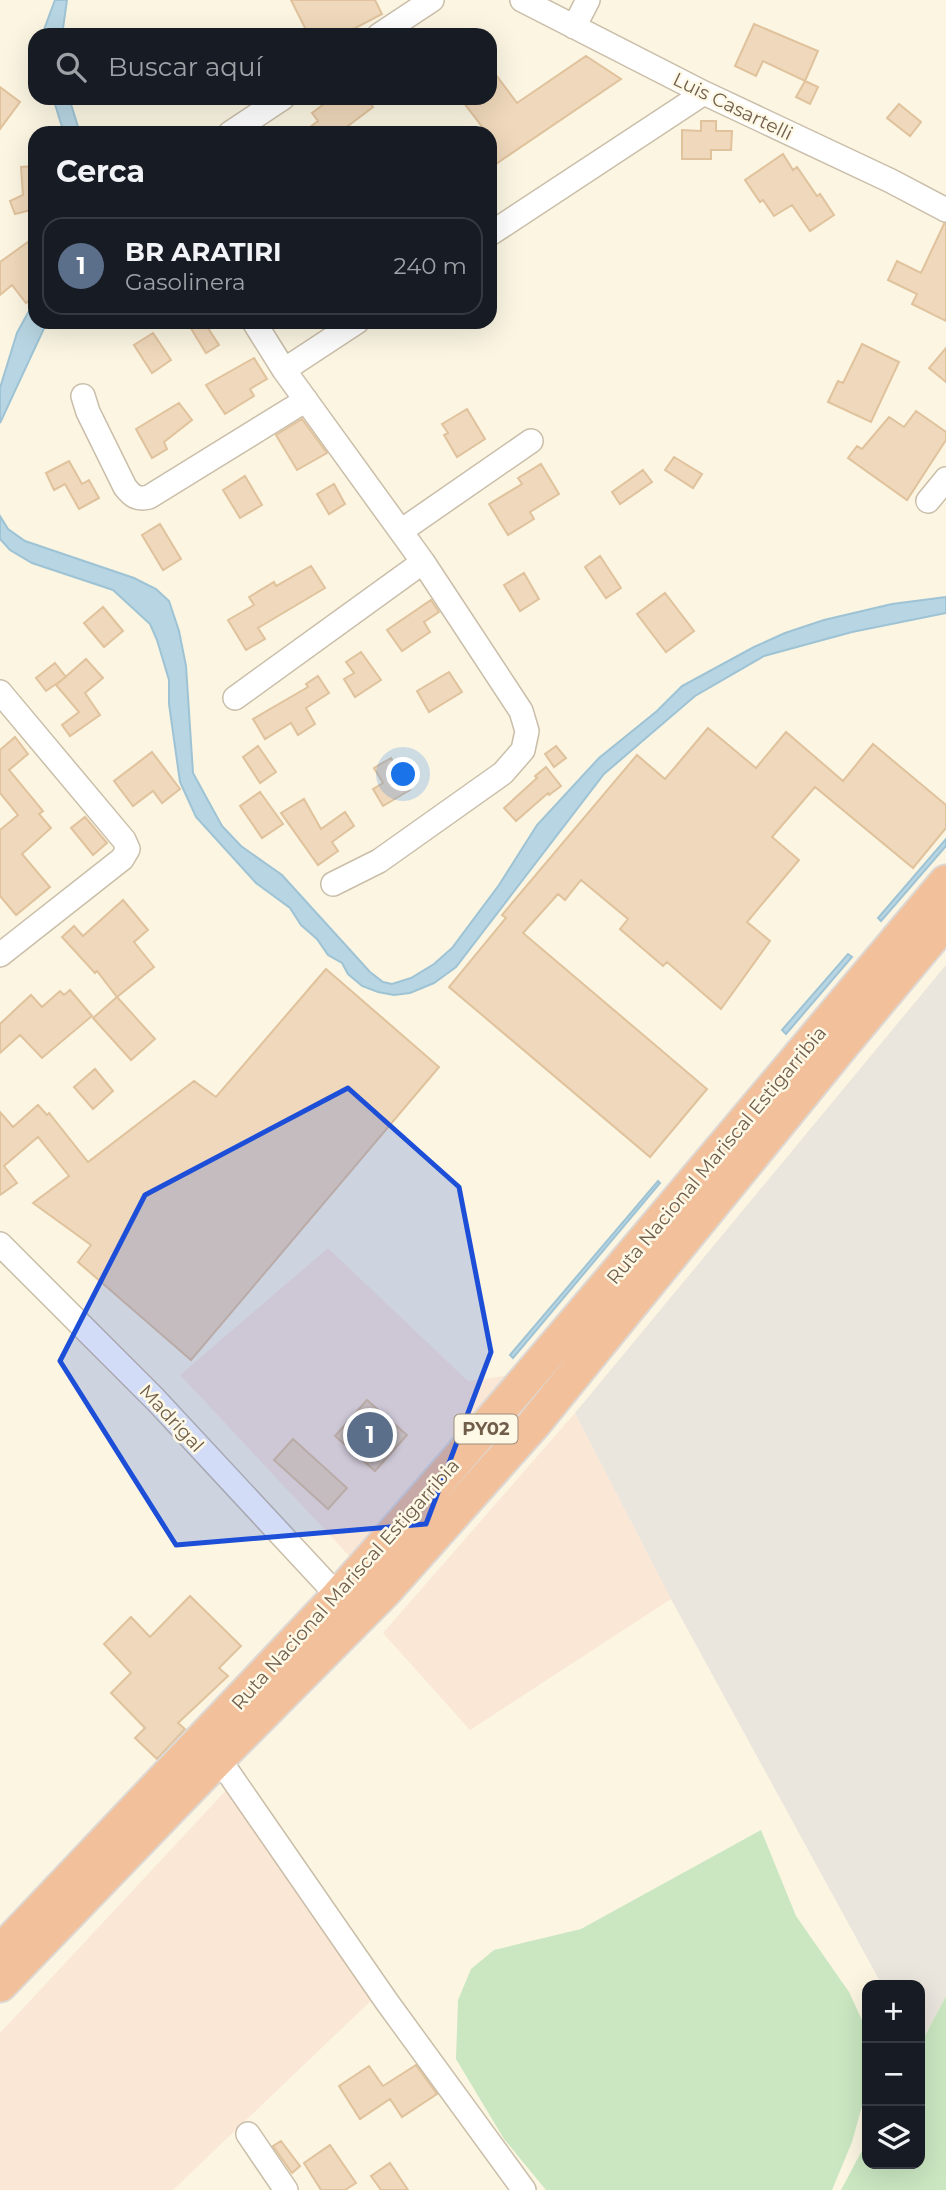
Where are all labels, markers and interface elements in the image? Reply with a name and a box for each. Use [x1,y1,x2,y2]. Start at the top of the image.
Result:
search box [28,28,497,105]
icon: search [52,48,90,86]
text: Buscar aquí [108,51,262,83]
street label: Luis Casartelli [669,68,796,145]
text: Cerca [56,153,145,190]
text: BR ARATIRI [125,236,282,268]
text: 1 [76,252,86,280]
text: 240 m [394,252,467,280]
text: Gasolinera [125,268,246,296]
your location [386,757,420,791]
street label: Ruta Nacional Mariscal Estigarribia [602,1022,831,1289]
street label: Madrigal [135,1380,209,1457]
pin: 1 [347,1409,393,1461]
road number: PY02 [454,1414,518,1444]
street label: Ruta Nacional Mariscal Estigarribia [226,1454,464,1715]
map controls [862,1980,925,2169]
button: + [862,1980,925,2043]
button: − [862,2043,925,2106]
button: layers [862,2106,925,2169]

